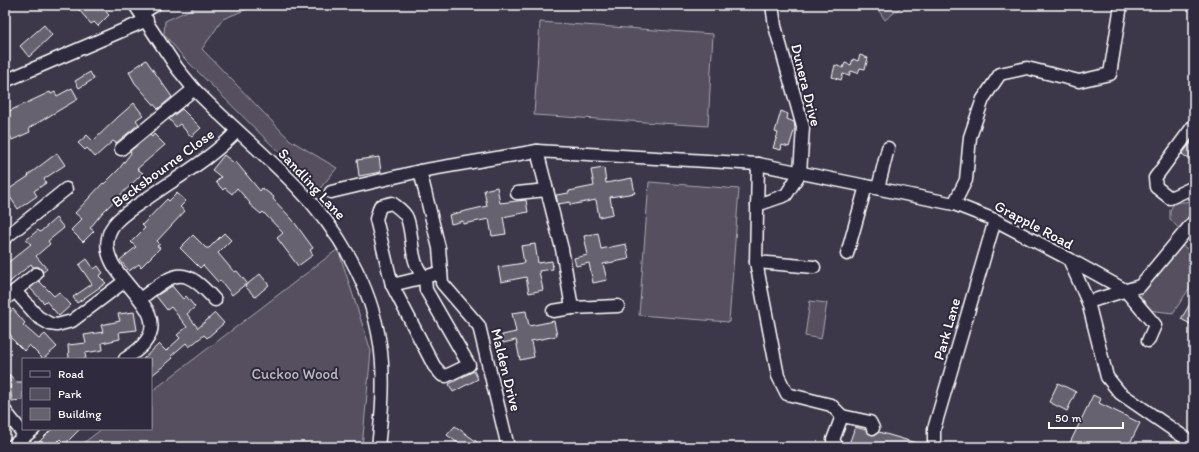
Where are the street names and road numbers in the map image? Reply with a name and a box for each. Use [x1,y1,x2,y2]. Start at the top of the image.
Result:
street label: Dunera Drive [787,42,825,128]
street label: Becksbourne Close [108,125,218,211]
street label: Sandling Lane [274,144,350,224]
street label: Grapple Road [991,197,1077,253]
street label: Park Lane [930,296,964,362]
street label: Malden Drive [487,327,525,413]

